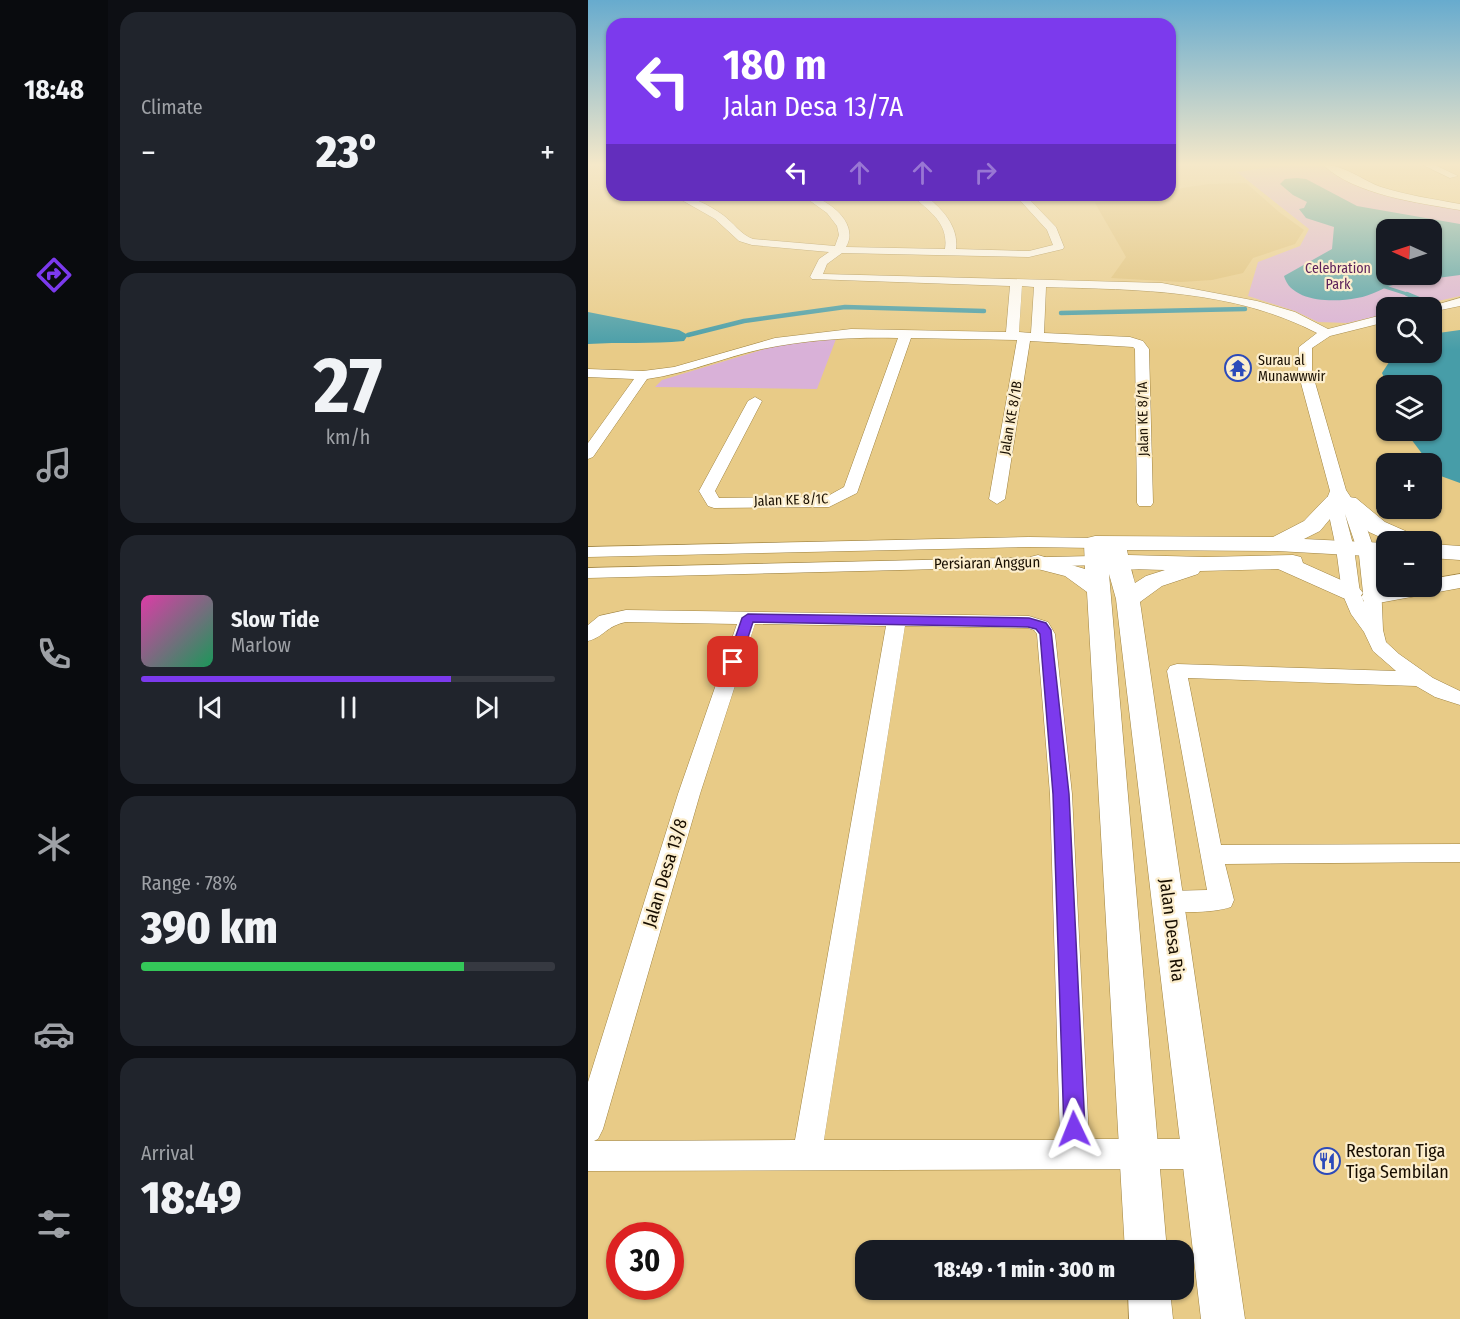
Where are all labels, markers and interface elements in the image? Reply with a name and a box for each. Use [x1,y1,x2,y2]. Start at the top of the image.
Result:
text: 180 m [723,40,827,90]
icon: left [624,42,702,120]
text: 18:48 [24,74,84,106]
text: Jalan Desa 13/7A [723,91,903,123]
text: Climate [141,95,203,119]
text: 23° [316,125,380,179]
text: − [141,133,156,173]
text: + [540,133,555,173]
icon: left [780,156,813,189]
icon: ahead [843,156,876,189]
icon: ahead [906,156,939,189]
icon: right [969,156,1002,189]
north arrow [1376,219,1442,285]
map controls [1376,219,1442,597]
icon: directions [33,254,75,296]
park label: Celebration Park [1305,260,1371,293]
button: search [1376,297,1442,363]
text: 27 [314,339,382,433]
place label: Surau al Munawwwir [1258,352,1325,385]
temple icon: Surau al Munawwwir [1223,353,1253,383]
button: layers [1376,375,1442,441]
street label: Jalan KE 8/1B [996,379,1026,456]
street label: Jalan KE 8/1A [1134,381,1152,456]
text: km/h [326,425,370,449]
icon: music [33,444,75,486]
button: + [1376,453,1442,519]
street label: Jalan KE 8/1C [754,490,828,510]
button: − [1376,531,1442,597]
street label: Persiaran Anggun [934,553,1040,573]
text: Slow Tide [231,606,319,633]
icon: phone [33,633,75,675]
text: Marlow [231,633,291,657]
pin [707,636,758,687]
icon: arrive [716,645,749,678]
icon: previous [194,691,227,724]
icon: pause [332,691,365,724]
icon: next [470,691,503,724]
street label: Jalan Desa 13/8 [638,816,692,930]
icon: climate [33,823,75,865]
text: Range · 78% [141,871,237,895]
street label: Jalan Desa Ria [1155,877,1189,983]
text: 390 km [141,901,278,955]
icon: car [33,1013,75,1055]
position arrow [1042,1097,1106,1161]
place label: Restoran Tiga Tiga Sembilan [1346,1140,1449,1183]
text: Arrival [141,1141,194,1165]
restaurant icon: Restoran Tiga Tiga Sembilan [1312,1146,1342,1176]
text: 18:49 [141,1171,241,1225]
icon: filters [33,1203,75,1245]
speed limit sign: 30 [606,1222,684,1300]
text: 18:49 · 1 min · 300 m [934,1256,1115,1283]

